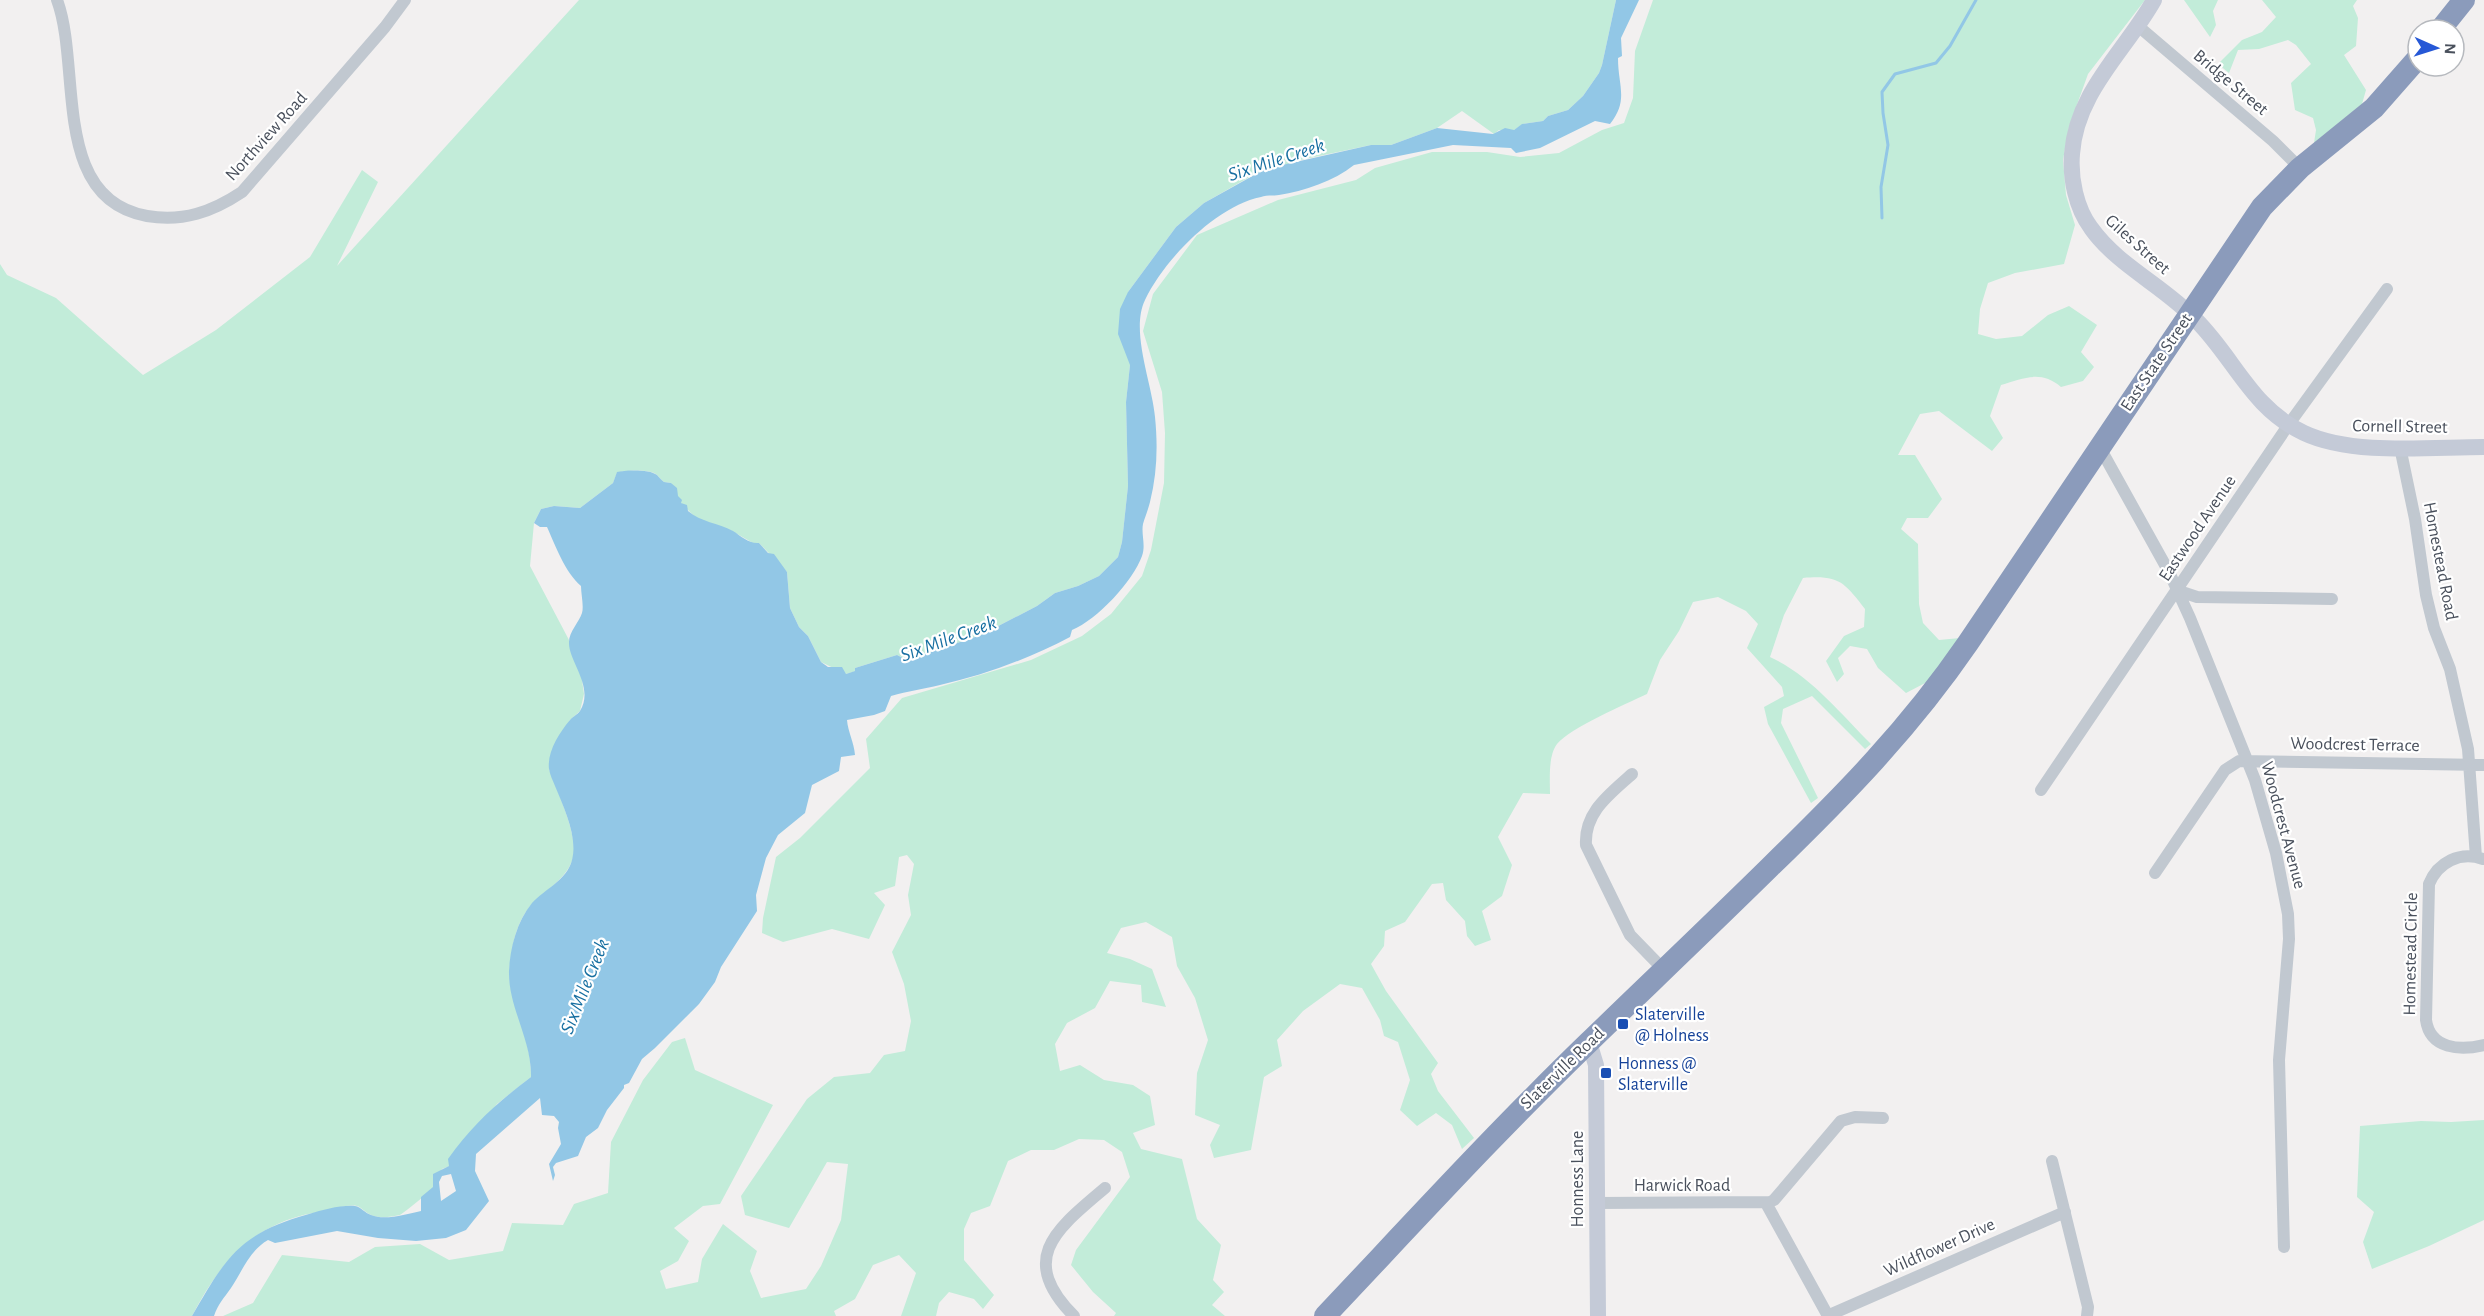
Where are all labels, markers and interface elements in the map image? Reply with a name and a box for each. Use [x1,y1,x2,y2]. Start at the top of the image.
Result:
north arrow [2406,18,2466,78]
text: N [2442,43,2458,55]
street label: Bridge Street [2190,46,2271,119]
street label: Northview Road [222,89,311,184]
water label: Six Mile Creek [1225,135,1327,185]
street label: Giles Street [2102,211,2173,278]
street label: East State Street [2118,310,2196,415]
street label: Cornell Street [2352,417,2448,437]
street label: Eastwood Avenue [2156,472,2240,585]
street label: Homestead Road [2420,500,2460,622]
water label: Six Mile Creek [898,612,999,666]
street label: Woodcrest Terrace [2290,735,2420,755]
street label: Woodcrest Avenue [2257,760,2309,891]
street label: Homestead Circle [2401,892,2421,1016]
water label: Six Mile Creek [557,936,613,1037]
place label: Slaterville @ Holness [1635,1006,1709,1045]
marker: Slaterville @ Holness [1616,1017,1630,1031]
street label: Slaterville Road [1517,1024,1608,1113]
place label: Honness @ Slaterville [1618,1055,1697,1094]
marker: Honness @ Slaterville [1599,1066,1613,1080]
street label: Honness Lane [1569,1131,1587,1227]
street label: Harwick Road [1634,1177,1730,1195]
street label: Wildflower Drive [1881,1215,1998,1280]

